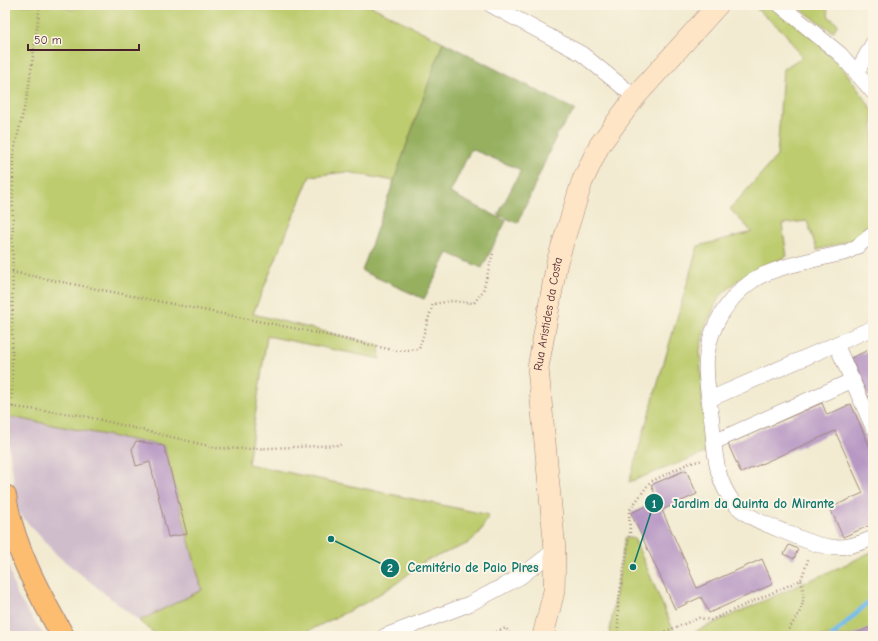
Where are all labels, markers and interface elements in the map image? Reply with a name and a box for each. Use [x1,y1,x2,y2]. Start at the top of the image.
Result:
scale bar [28,26,139,52]
text: 50 m [34,33,62,47]
street label: Rua Aristides da Costa [531,255,565,372]
callout: Jardim da Quinta do Mirante [644,491,843,516]
text: Jardim da Quinta do Mirante [672,496,835,511]
text: 1 [652,497,657,511]
callout: Cemitério de Paio Pires [380,555,547,580]
text: Cemitério de Paio Pires [408,560,539,575]
text: 2 [387,561,393,575]

